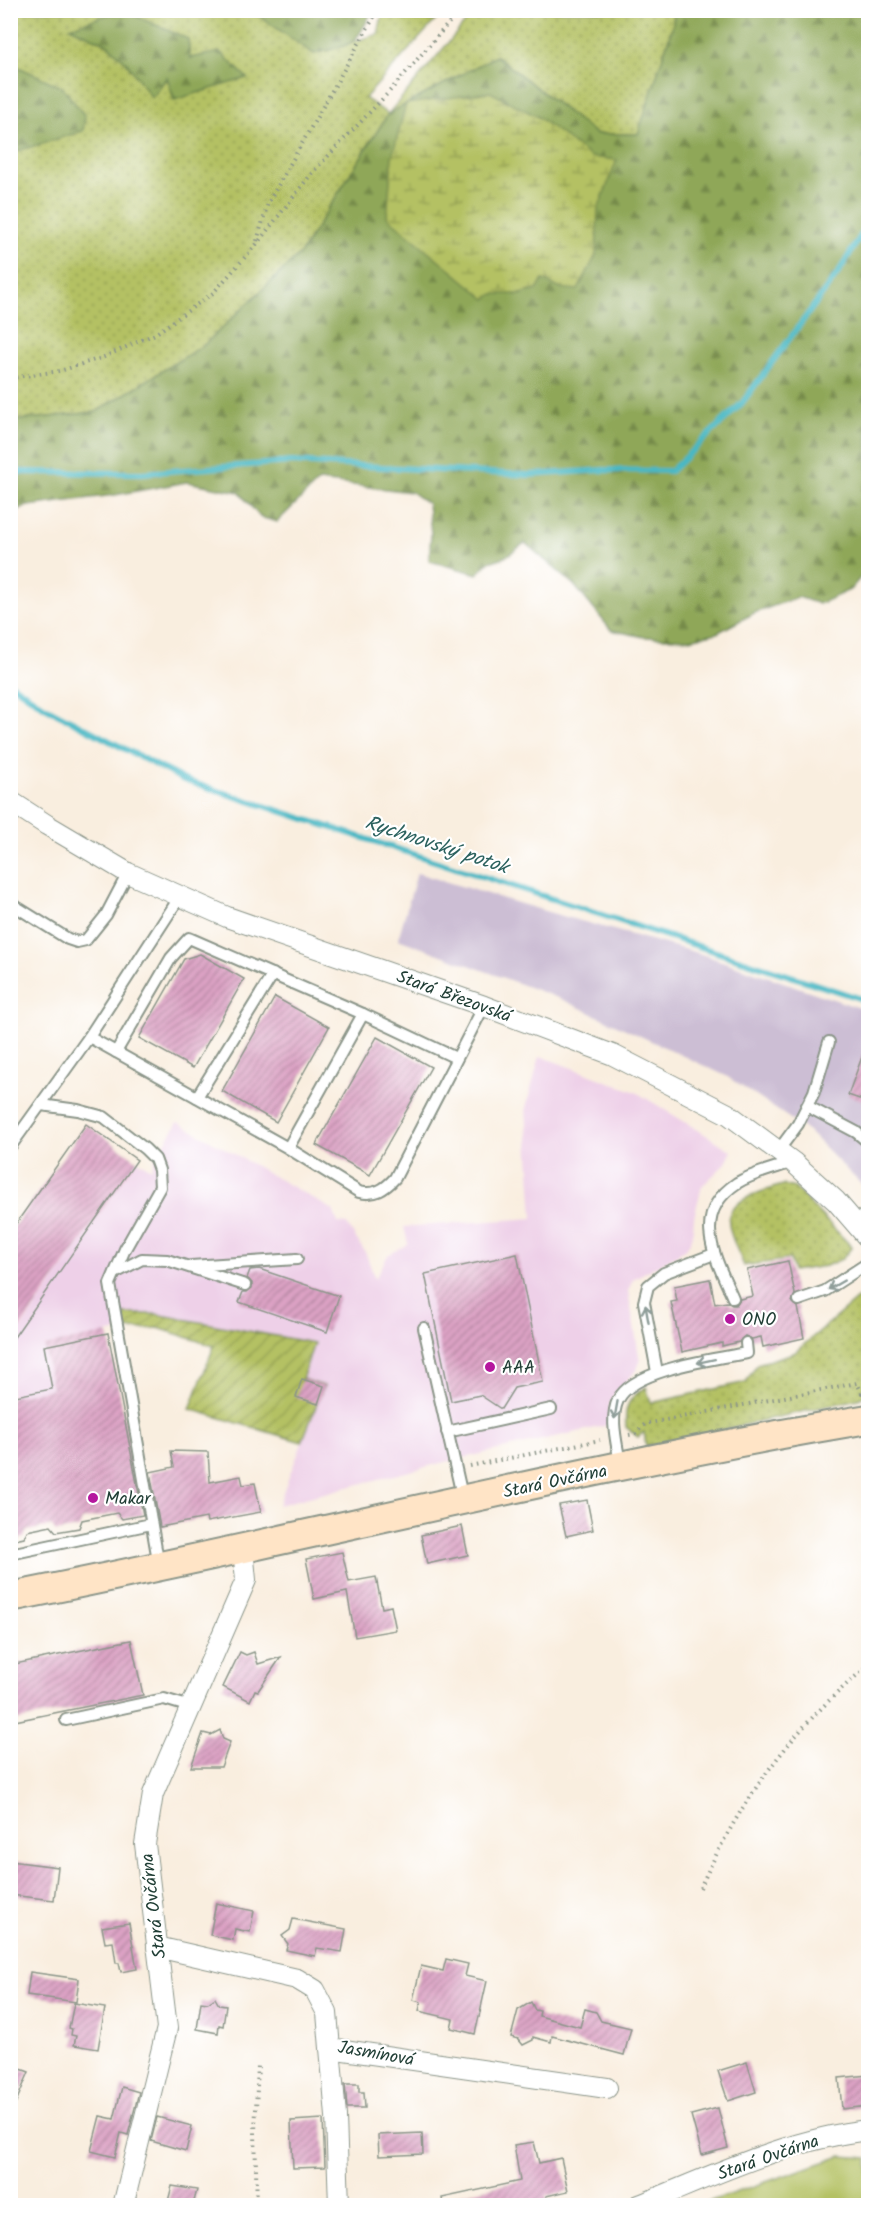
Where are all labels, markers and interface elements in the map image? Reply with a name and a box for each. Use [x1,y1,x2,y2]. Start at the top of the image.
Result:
water label: Rychnovský potok [361,808,515,885]
street label: Stará Březovská [392,963,516,1032]
one-way arrow [827,1280,845,1291]
one-way arrow [641,1305,652,1325]
place label: ONO [742,1306,776,1335]
marker: ONO [723,1312,737,1326]
place label: AAA [502,1354,535,1383]
one-way arrow [697,1356,716,1368]
marker: AAA [483,1360,497,1374]
one-way arrow [611,1400,622,1419]
street label: Stará Ovčárna [501,1457,610,1508]
place label: Makar [105,1485,152,1514]
marker: Makar [86,1491,100,1505]
street label: Stará Ovčárna [134,1852,175,1960]
street label: Jasmínová [335,2034,418,2076]
street label: Stará Ovčárna [714,2127,823,2189]

